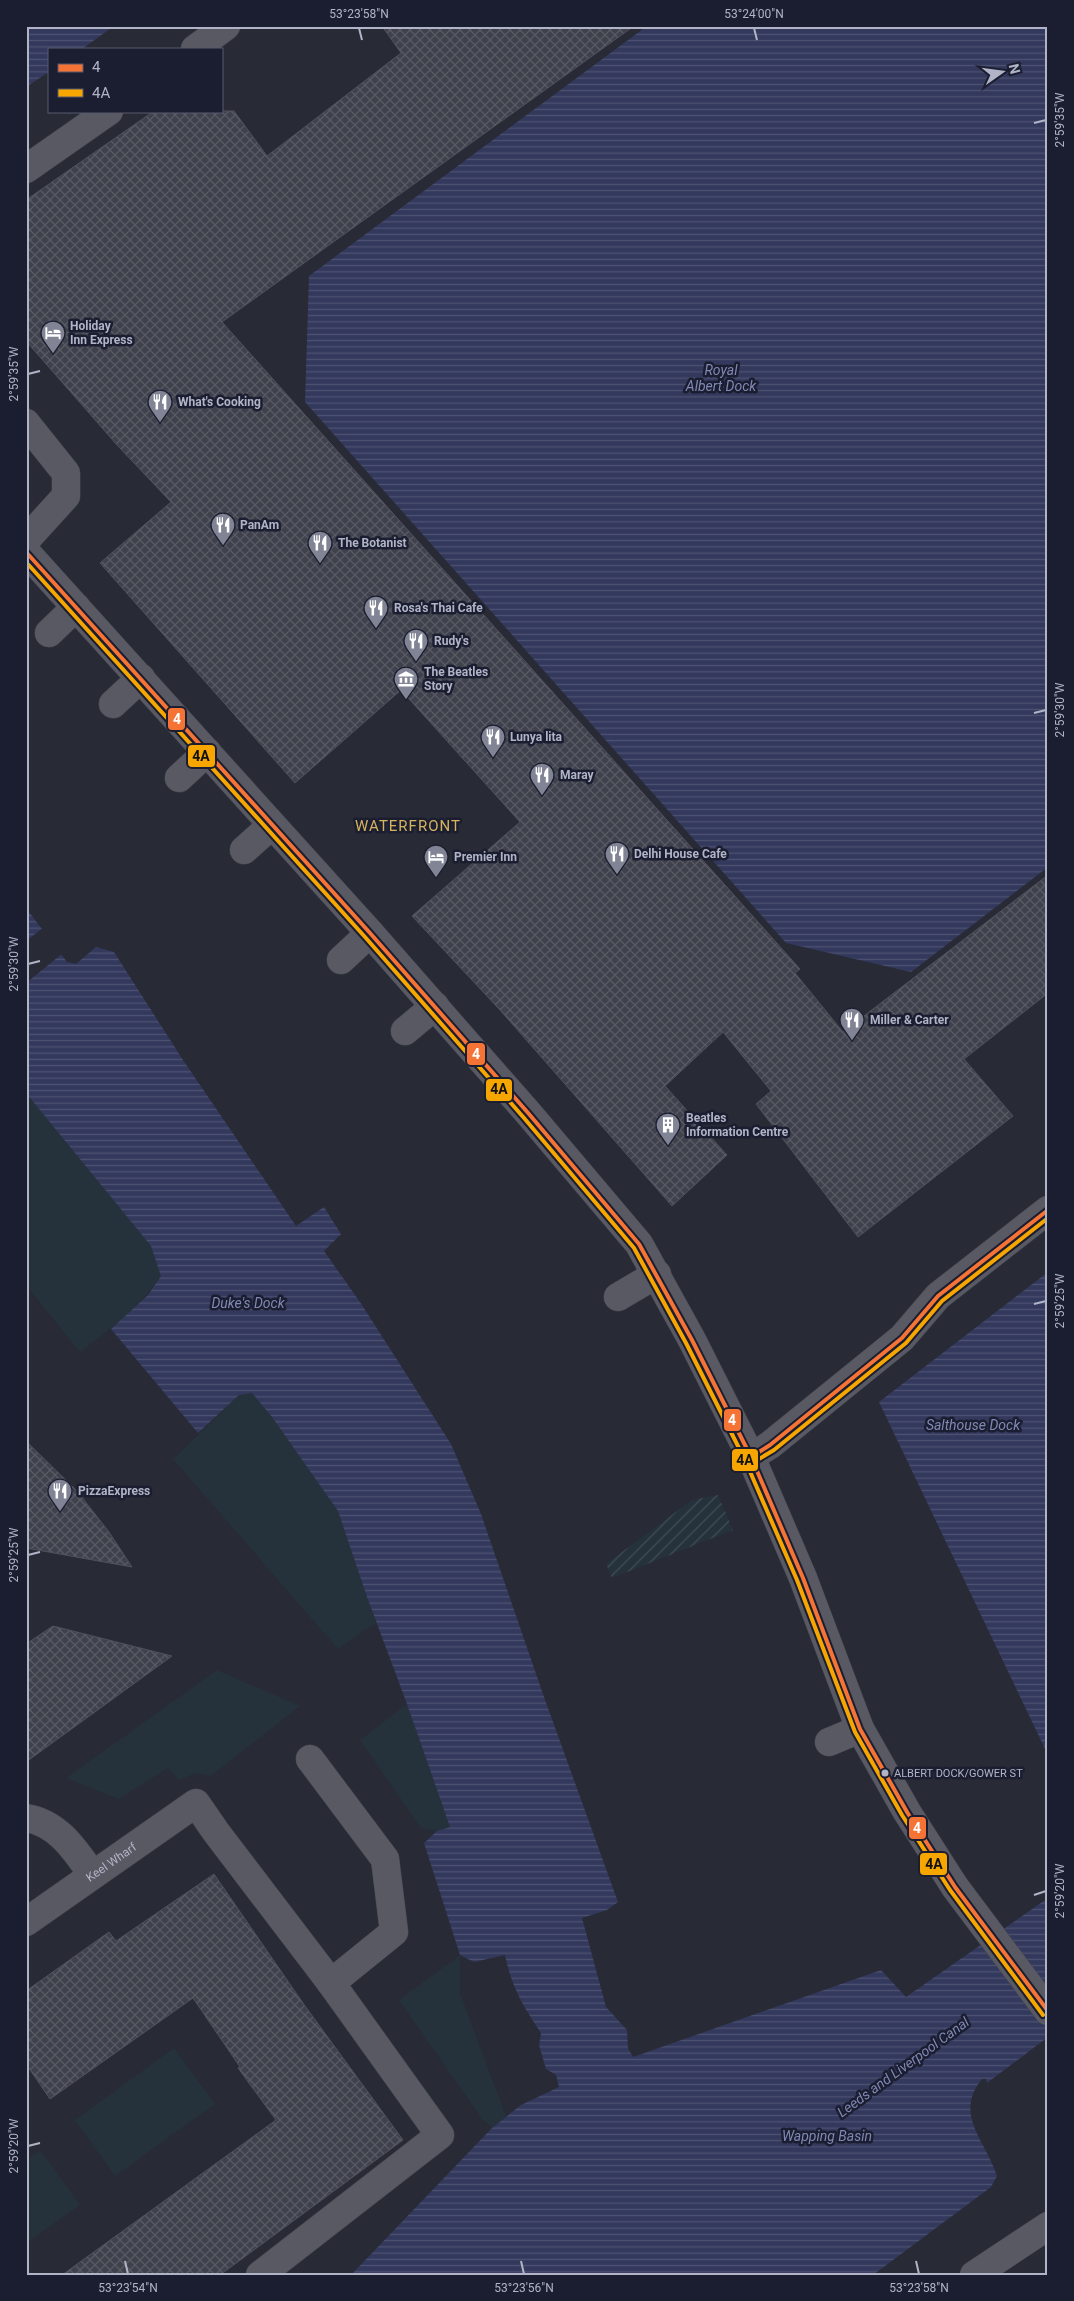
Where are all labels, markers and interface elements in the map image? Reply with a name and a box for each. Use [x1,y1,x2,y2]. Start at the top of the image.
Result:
text: 53°23'58"N [329,7,389,21]
text: 53°24'00"N [724,7,784,21]
legend [48,48,222,112]
north arrow [976,48,1026,98]
text: 4 [92,58,101,76]
text: N [1006,62,1024,76]
text: 4A [92,84,110,102]
text: 2°59'35"W [1053,92,1067,147]
place label: Holiday Inn Express [70,319,133,347]
hotel icon: Holiday Inn Express [40,320,66,354]
text: 2°59'35"W [7,346,21,401]
water label: Royal Albert Dock [685,362,757,394]
restaurant icon: What's Cooking [147,389,173,423]
place label: What's Cooking [178,395,261,409]
restaurant icon: PanAm [210,512,236,546]
place label: PanAm [240,518,279,532]
restaurant icon: The Botanist [307,530,333,564]
place label: The Botanist [338,536,407,550]
restaurant icon: Rosa's Thai Cafe [363,595,389,629]
place label: Rosa's Thai Cafe [394,601,483,615]
restaurant icon: Rudy's [403,628,429,662]
place label: Rudy's [434,634,469,648]
place label: The Beatles Story [424,665,488,693]
museum icon: The Beatles Story [393,666,419,700]
text: 2°59'30"W [1053,682,1067,737]
line badge: 4 [167,707,186,731]
text: 4 [173,711,181,727]
restaurant icon: Lunya lita [480,724,506,758]
place label: Lunya lita [510,730,563,744]
line badge: 4A [187,744,216,768]
text: 4A [192,748,210,764]
restaurant icon: Maray [529,762,555,796]
place label: Maray [560,768,594,782]
district label: WATERFRONT [355,817,461,835]
restaurant icon: Delhi House Cafe [604,841,630,875]
hotel icon: Premier Inn [423,844,449,878]
place label: Delhi House Cafe [634,847,727,861]
place label: Premier Inn [454,850,517,864]
text: 2°59'30"W [7,936,21,991]
restaurant icon: Miller & Carter [839,1007,865,1041]
place label: Miller & Carter [870,1013,949,1027]
line badge: 4 [466,1042,486,1066]
text: 4 [472,1046,480,1062]
line badge: 4A [485,1078,513,1102]
text: 4A [490,1081,508,1097]
place label: Beatles Information Centre [686,1111,789,1139]
building icon: Beatles Information Centre [655,1112,681,1146]
text: 2°59'25"W [1053,1273,1067,1328]
water label: Duke's Dock [211,1295,286,1311]
line badge: 4 [723,1408,742,1432]
text: 4 [728,1412,736,1428]
water label: Salthouse Dock [926,1417,1021,1433]
line badge: 4A [731,1448,759,1472]
text: 4A [736,1452,754,1468]
restaurant icon: PizzaExpress [47,1478,73,1512]
place label: PizzaExpress [78,1484,150,1498]
text: 2°59'25"W [7,1527,21,1582]
place label: ALBERT DOCK/GOWER ST [894,1767,1023,1780]
marker: ALBERT DOCK/GOWER ST [880,1768,890,1778]
line badge: 4 [908,1816,927,1840]
text: 4 [913,1820,921,1836]
street label: Keel Wharf [83,1839,140,1885]
line badge: 4A [919,1852,948,1876]
text: 4A [925,1856,943,1872]
text: 2°59'20"W [1053,1863,1067,1918]
water label: Leeds and Liverpool Canal [834,2013,973,2120]
text: 2°59'20"W [7,2118,21,2173]
water label: Wapping Basin [782,2128,872,2144]
text: 53°23'54"N [98,2281,158,2295]
text: 53°23'56"N [494,2281,554,2295]
text: 53°23'58"N [889,2281,949,2295]

